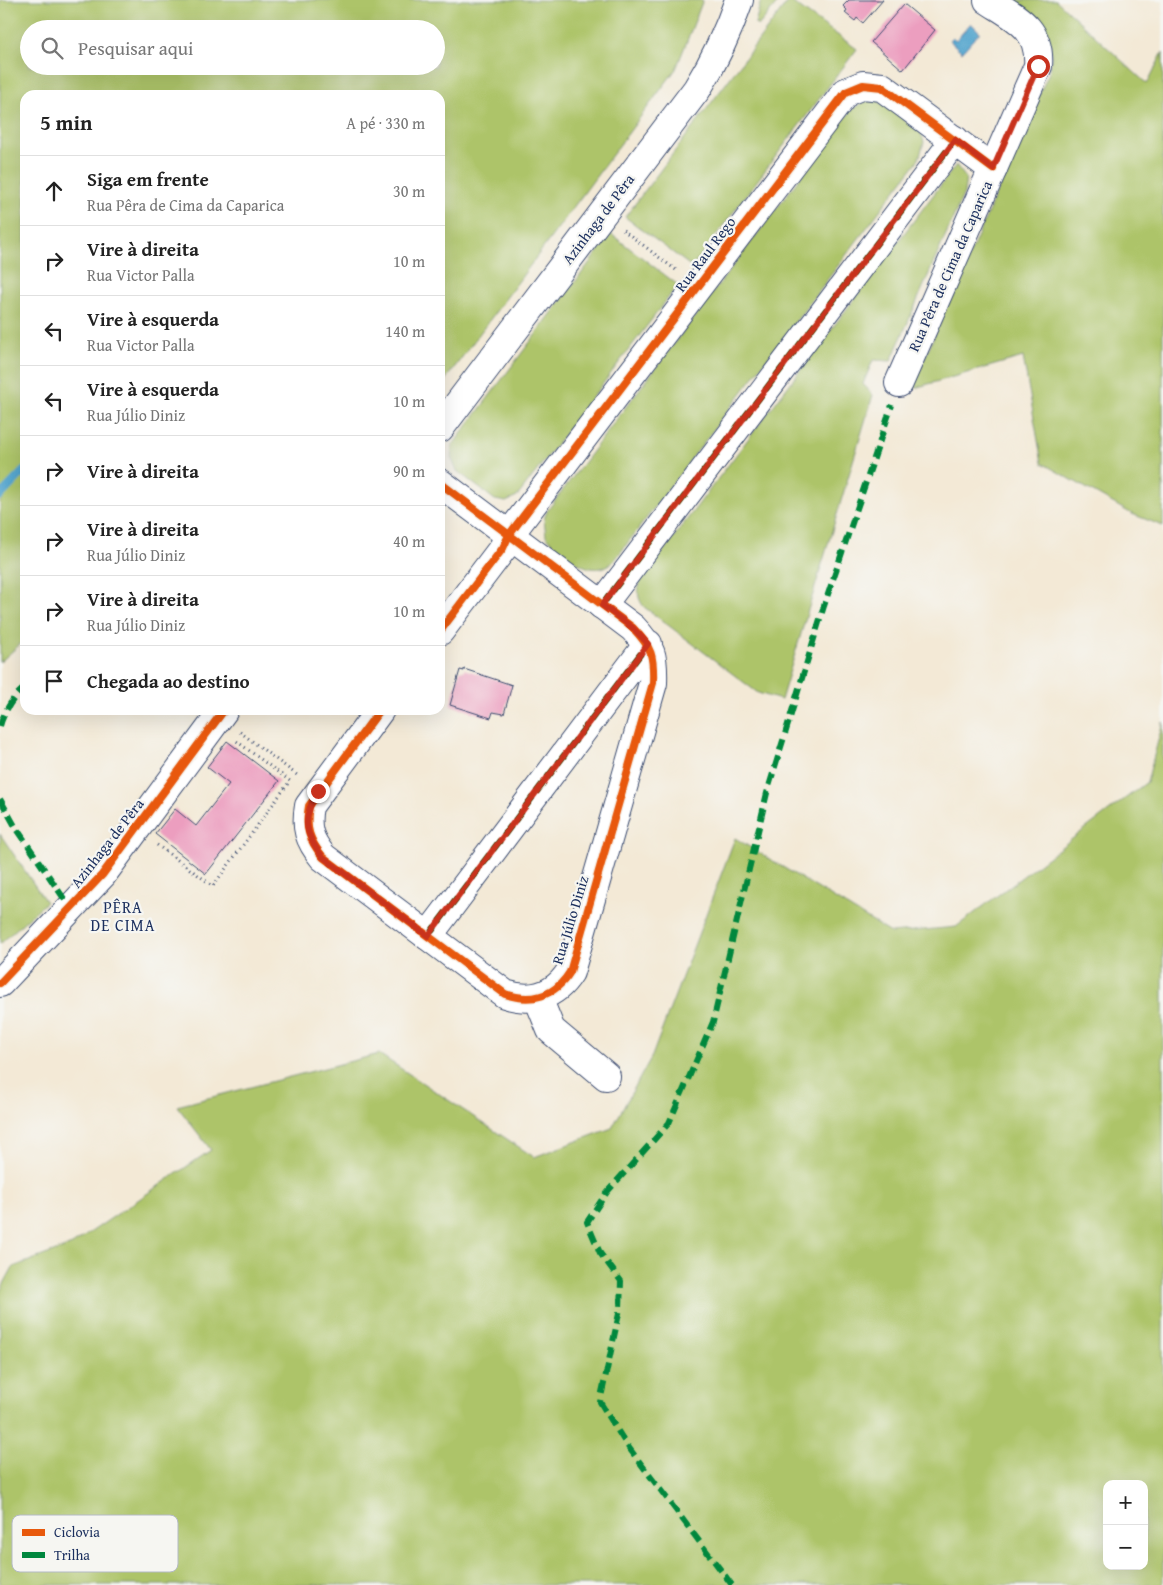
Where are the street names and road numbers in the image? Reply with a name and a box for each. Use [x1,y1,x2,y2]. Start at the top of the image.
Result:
street label: Azinhaga de Pêra [557,169,639,269]
street label: Rua Pêra de Cima da Caparica [903,177,997,355]
street label: Rua Raul Rego [670,212,740,296]
street label: Azinhaga de Pêra [65,794,149,892]
street label: Rua Júlio Diniz [547,873,594,967]

